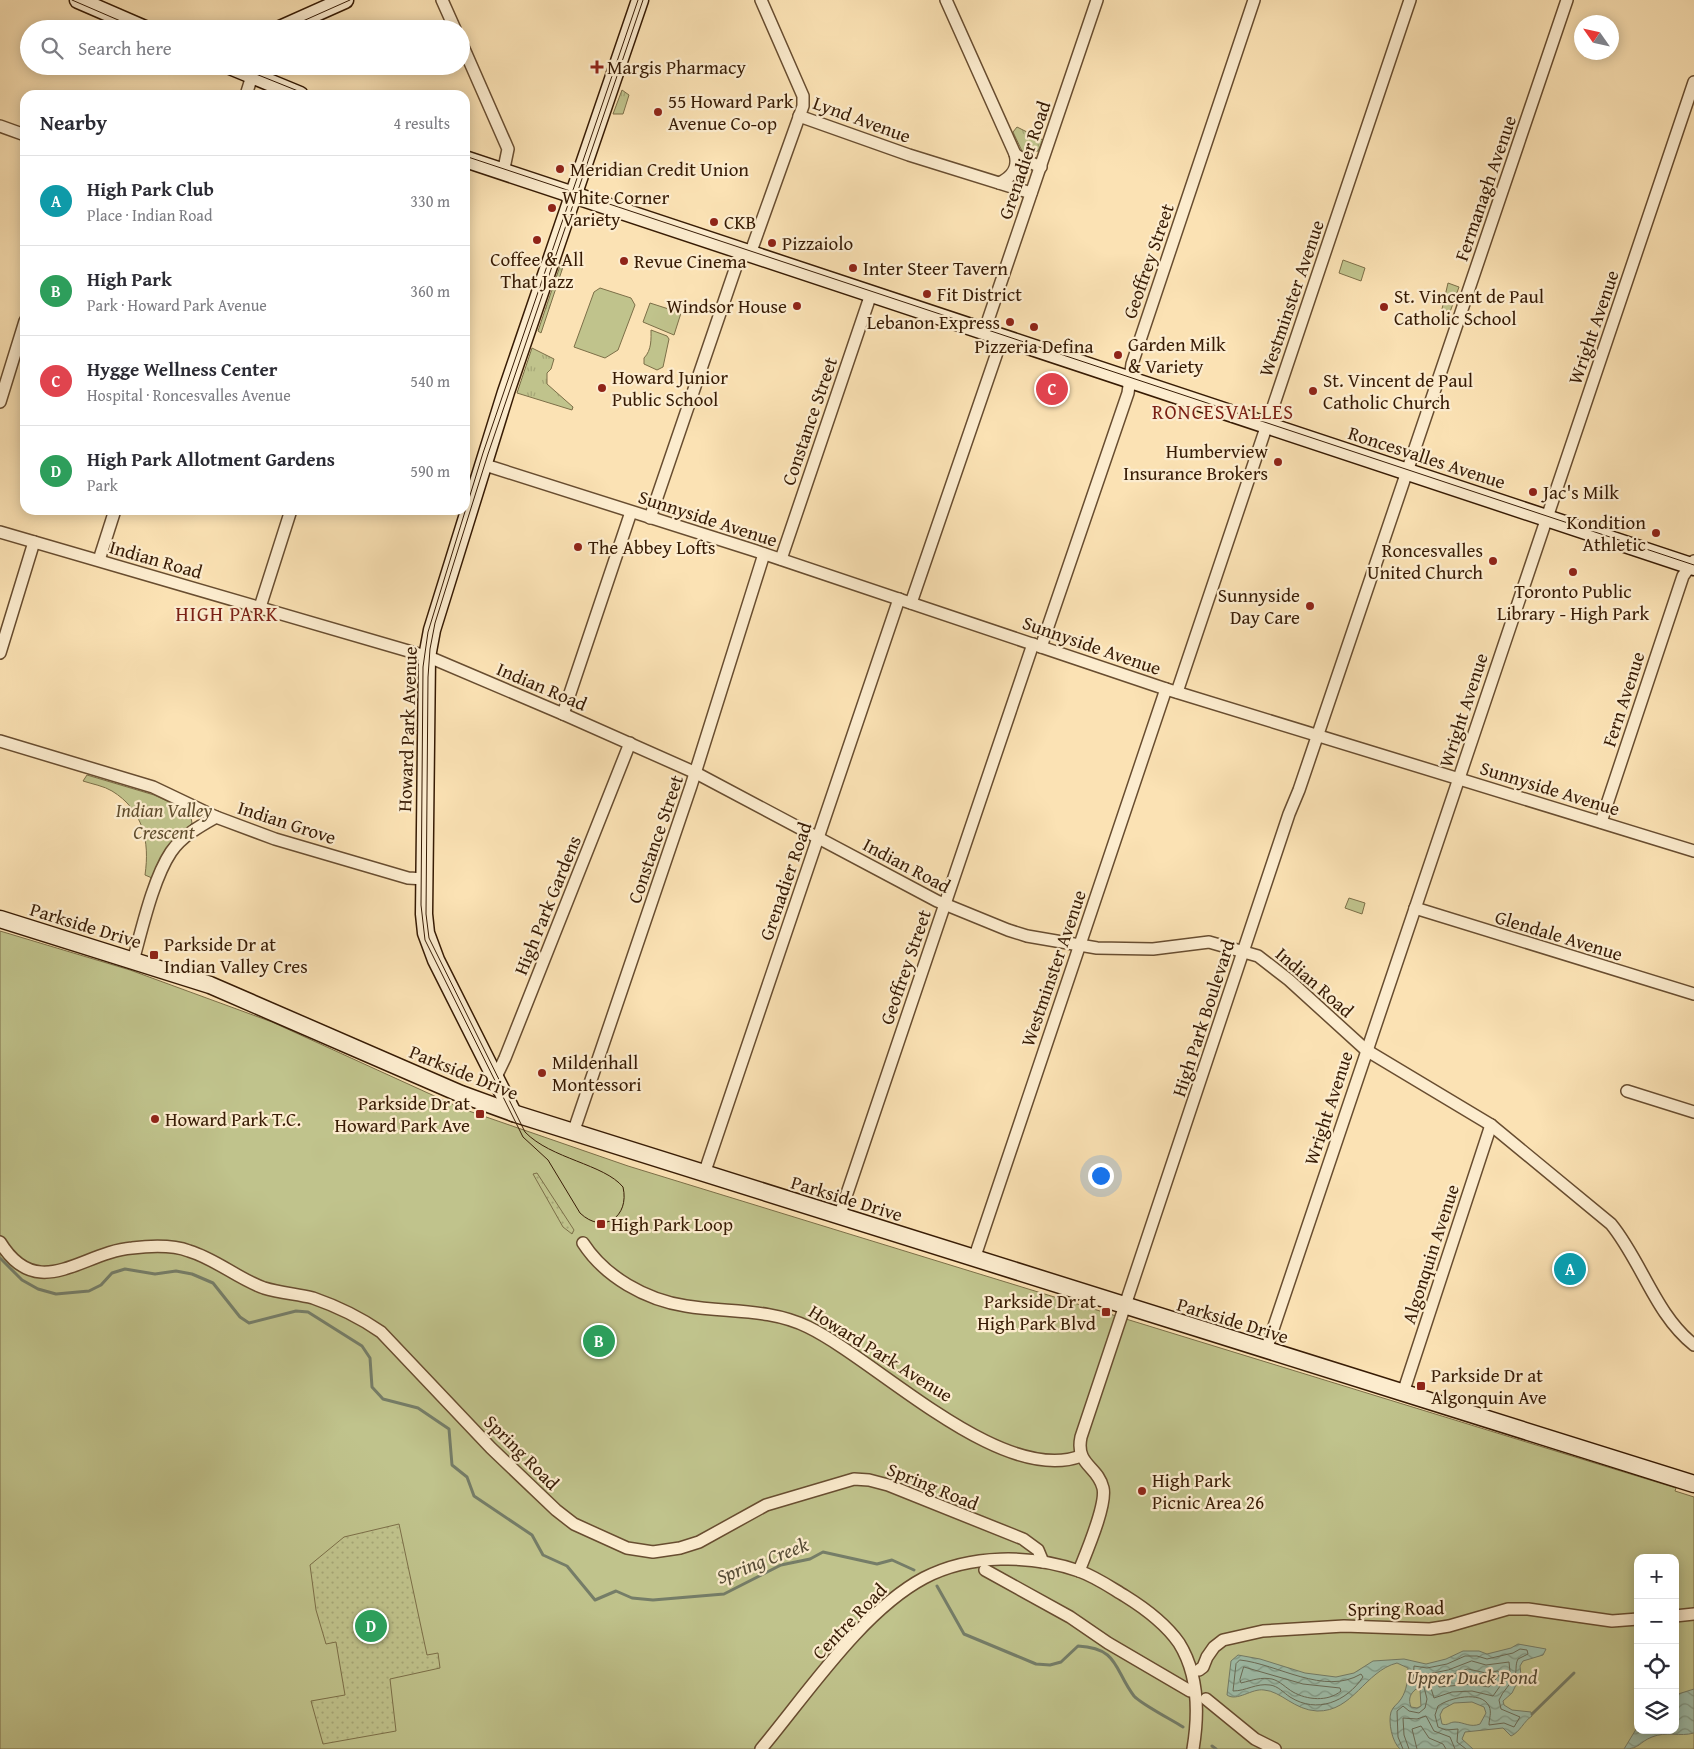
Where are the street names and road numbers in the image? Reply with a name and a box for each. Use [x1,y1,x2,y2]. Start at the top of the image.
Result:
street label: Lynd Avenue [809,88,915,150]
street label: Grenadier Road [991,96,1058,223]
street label: Fermanagh Avenue [1447,111,1523,264]
street label: Geoffrey Street [1115,199,1181,322]
street label: Westminster Avenue [1251,216,1331,380]
street label: Wright Avenue [1560,266,1626,388]
street label: Constance Street [774,353,844,489]
street label: Roncesvalles Avenue [1345,418,1509,496]
street label: Sunnyside Avenue [635,482,781,554]
street label: Indian Road [106,532,207,586]
street label: Sunnyside Avenue [1019,608,1165,682]
street label: Howard Park Avenue [390,646,424,812]
street label: Fern Avenue [1594,648,1652,750]
street label: Wright Avenue [1431,649,1495,771]
street label: Indian Road [493,654,592,718]
street label: Sunnyside Avenue [1477,753,1623,823]
street label: Constance Street [620,771,690,907]
street label: Indian Grove [234,793,340,851]
street label: Grenadier Road [752,817,819,944]
street label: Indian Road [858,830,957,900]
street label: High Park Gardens [506,831,588,979]
street label: Westminster Avenue [1013,886,1093,1050]
street label: Parkside Drive [27,895,145,955]
street label: Glendale Avenue [1492,902,1626,968]
street label: Geoffrey Street [872,905,938,1028]
street label: High Park Boulevard [1164,935,1242,1100]
street label: Indian Road [1270,940,1361,1024]
street label: Parkside Drive [405,1037,523,1107]
street label: Wright Avenue [1296,1047,1360,1169]
street label: Parkside Drive [788,1168,906,1228]
street label: Algonquin Avenue [1394,1180,1466,1328]
street label: Parkside Drive [1174,1290,1292,1350]
street label: Howard Park Avenue [803,1297,959,1409]
street label: Spring Road [478,1408,567,1497]
street label: Spring Road [883,1455,984,1517]
street label: Centre Road [805,1576,893,1666]
street label: Spring Road [1347,1593,1445,1623]

